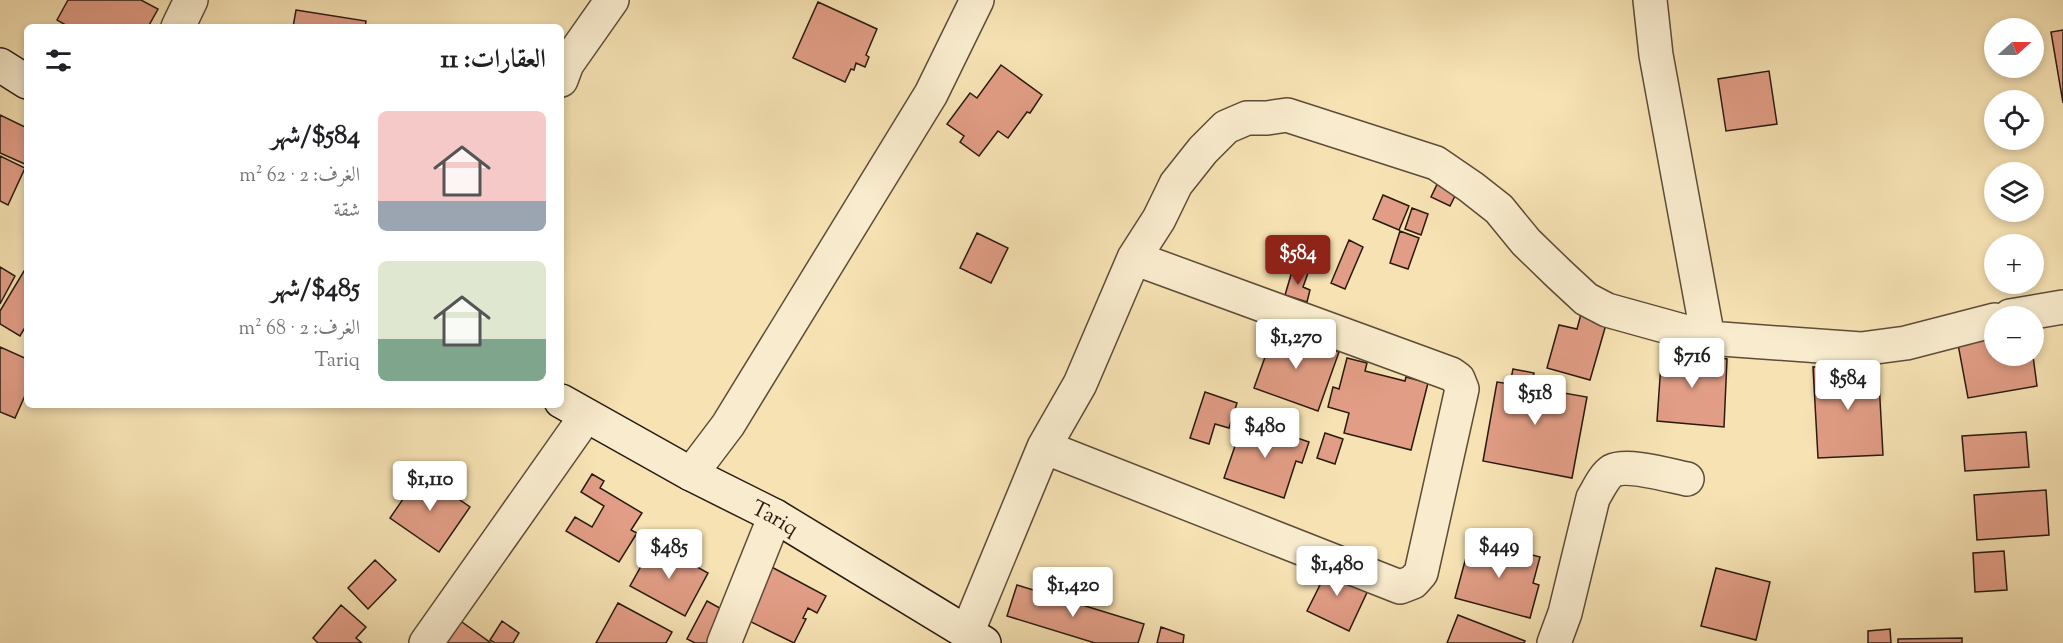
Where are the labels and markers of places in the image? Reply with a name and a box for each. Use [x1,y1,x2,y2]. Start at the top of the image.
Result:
pin: $584 [1262,235,1334,286]
pin: $1,270 [1247,319,1345,370]
pin: $716 [1656,338,1728,389]
pin: $584 [1812,360,1884,411]
pin: $518 [1499,375,1571,426]
pin: $480 [1229,408,1301,459]
pin: $1,110 [381,461,479,512]
pin: $449 [1463,528,1535,579]
pin: $485 [633,529,705,580]
pin: $1,480 [1288,546,1386,597]
pin: $1,420 [1024,567,1122,618]

